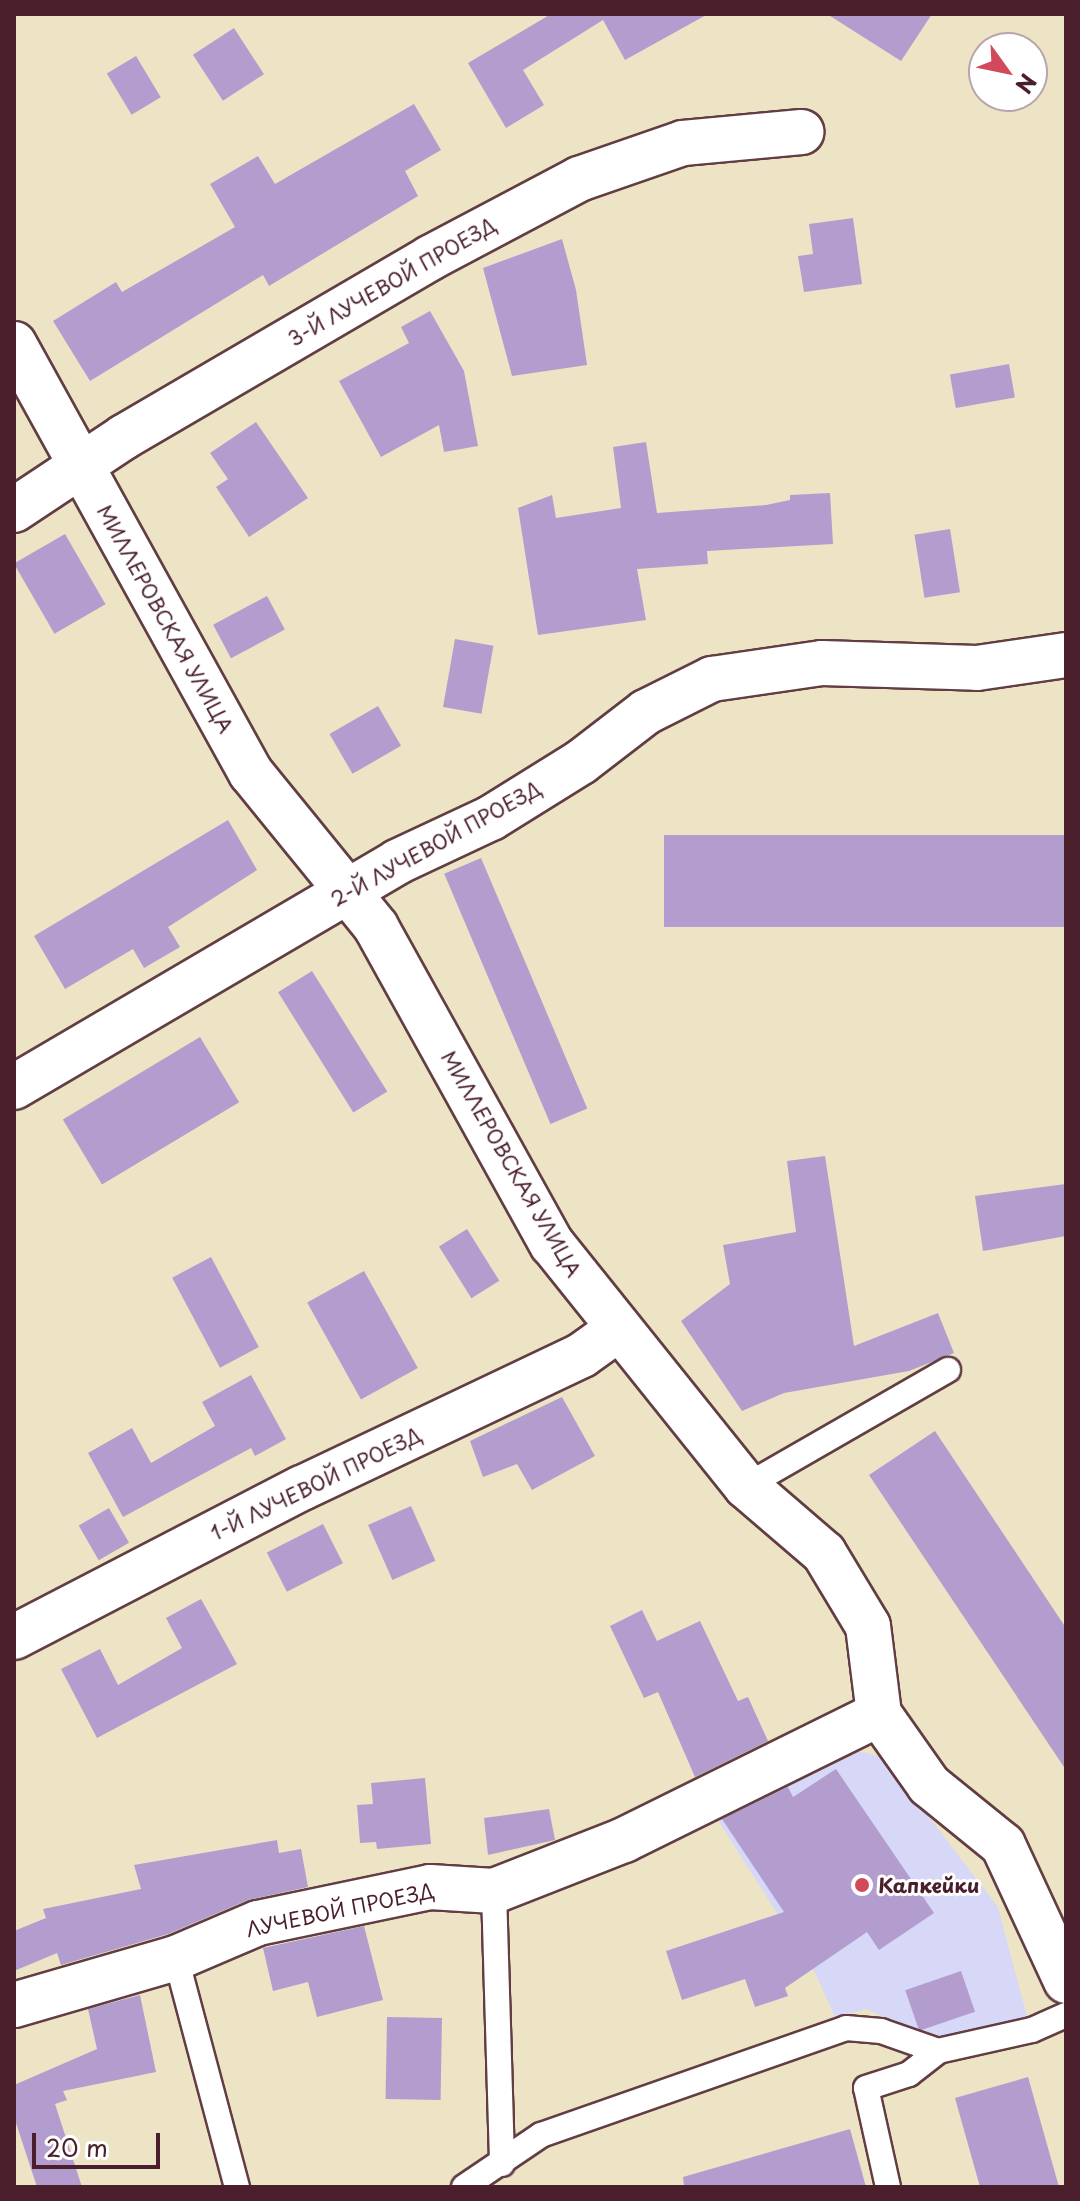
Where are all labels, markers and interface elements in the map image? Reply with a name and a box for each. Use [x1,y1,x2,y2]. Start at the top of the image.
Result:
north arrow [968,32,1048,112]
text: N [1008,68,1045,101]
street label: 3-Й ЛУЧЕВОЙ ПРОЕЗД [284,213,500,351]
street label: МИЛЛЕРОВСКАЯ УЛИЦА [92,501,238,737]
street label: 2-Й ЛУЧЕВОЙ ПРОЕЗД [327,776,545,912]
street label: МИЛЛЕРОВСКАЯ УЛИЦА [436,1047,586,1281]
street label: 1-Й ЛУЧЕВОЙ ПРОЕЗД [206,1422,426,1546]
place label: Капкейки [878,1873,980,1897]
marker: Капкейки [853,1876,871,1894]
street label: ЛУЧЕВОЙ ПРОЕЗД [244,1878,436,1942]
scale bar [36,2117,164,2167]
text: 20 m [46,2129,108,2165]

